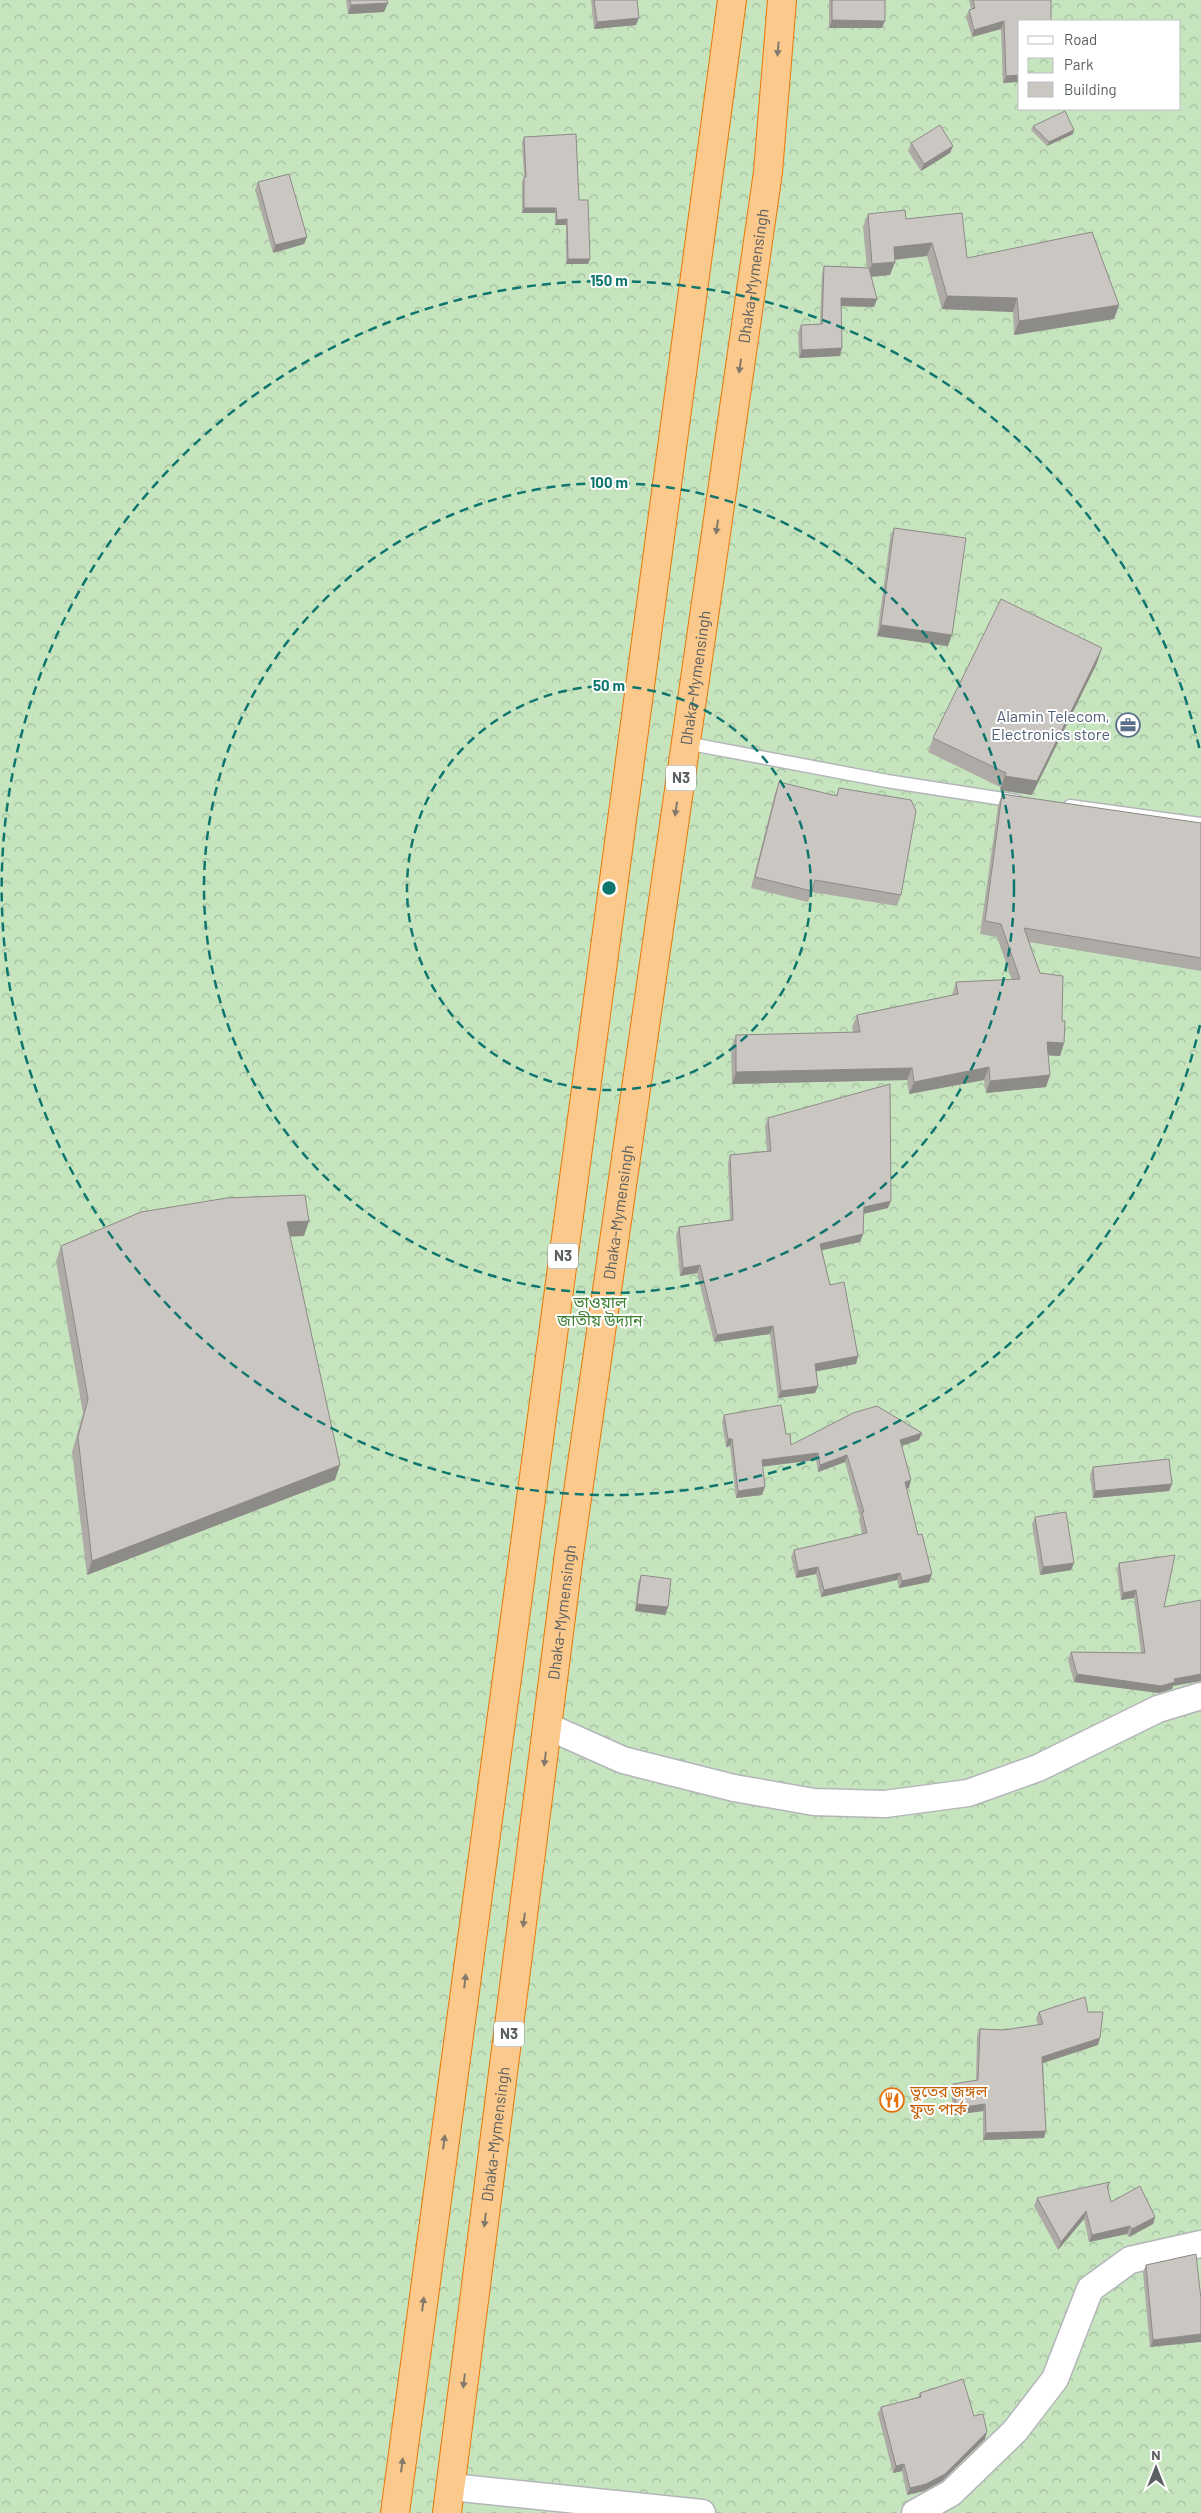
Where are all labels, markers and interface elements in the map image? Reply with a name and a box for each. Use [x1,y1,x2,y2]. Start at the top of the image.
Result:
legend [1018,20,1181,110]
text: Road [1064,30,1097,48]
one-way arrow [774,41,782,57]
text: Park [1064,55,1094,73]
text: Building [1064,80,1117,98]
street label: Dhaka-Mymensingh [733,207,772,344]
text: 150 m [590,271,628,289]
one-way arrow [736,358,744,374]
text: 100 m [590,473,628,491]
one-way arrow [713,519,721,535]
street label: Dhaka-Mymensingh [676,609,714,746]
text: 50 m [593,676,625,694]
place label: Alamin Telecom, Electronics store [991,706,1110,743]
office icon: Alamin Telecom, Electronics store [1115,712,1141,738]
road number: N3 [666,766,696,790]
one-way arrow [672,801,680,817]
centre of rings [600,879,618,897]
street label: Dhaka-Mymensingh [599,1144,637,1281]
road number: N3 [548,1244,578,1268]
park label: ভাওয়াল জাতীয় উদ্যান [556,1292,643,1329]
street label: Dhaka-Mymensingh [543,1543,579,1681]
one-way arrow [541,1751,549,1767]
one-way arrow [520,1913,528,1929]
one-way arrow [461,1973,469,1989]
road number: N3 [494,2022,524,2046]
street label: Dhaka-Mymensingh [477,2065,513,2203]
place label: ভুতের জঙ্গল ফুড পার্ক [909,2081,988,2119]
restaurant icon: ভুতের জঙ্গল ফুড পার্ক [879,2087,905,2113]
one-way arrow [440,2134,448,2150]
one-way arrow [481,2213,489,2229]
one-way arrow [419,2295,427,2311]
one-way arrow [460,2374,468,2390]
north arrow [1131,2443,1181,2493]
text: N [1151,2446,1161,2463]
one-way arrow [398,2456,406,2472]

